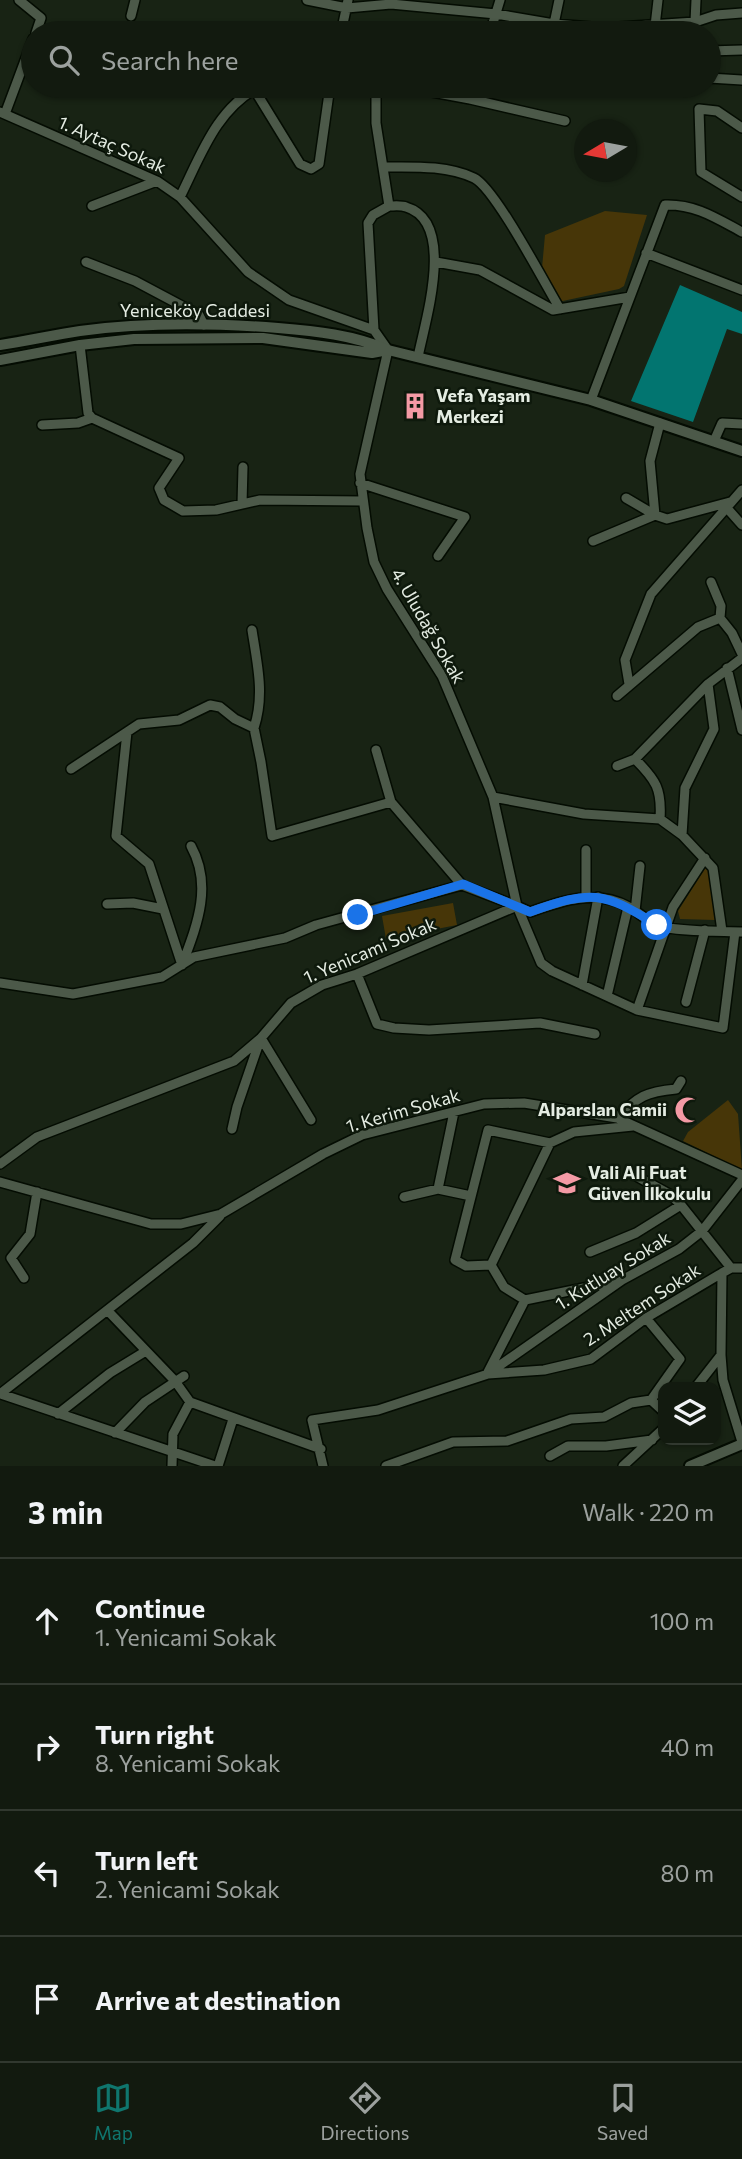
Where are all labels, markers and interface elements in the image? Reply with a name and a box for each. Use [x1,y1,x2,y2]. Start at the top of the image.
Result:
search box [21,21,721,98]
icon: search [45,41,83,79]
text: Search here [101,44,239,75]
street label: 1. Aytaç Sokak [55,110,170,178]
north arrow [574,119,637,182]
street label: Yeniceköy Caddesi [120,299,270,321]
place label: Vefa Yaşam Merkezi [436,384,531,427]
building icon: Vefa Yaşam Merkezi [400,391,430,421]
street label: 4. Uludağ Sokak [387,564,471,687]
route end [342,899,373,930]
route start [641,909,672,940]
street label: 1. Yenicami Sokak [300,912,440,988]
street label: 1. Kerim Sokak [343,1083,462,1137]
mosque icon: Alparslan Camii [673,1095,703,1125]
place label: Alparslan Camii [538,1098,667,1120]
place label: Vali Ali Fuat Güven İlkokulu [588,1161,711,1204]
school or university icon: Vali Ali Fuat Güven İlkokulu [552,1168,582,1198]
street label: 1. Kutluay Sokak [551,1226,674,1314]
street label: 2. Meltem Sokak [579,1258,704,1350]
map controls [658,1382,721,1445]
button: layers [658,1382,721,1445]
text: 3 min [28,1493,103,1530]
text: Walk · 220 m [582,1498,714,1526]
text: Continue [95,1592,205,1623]
icon: ahead [28,1602,66,1640]
text: 100 m [650,1607,714,1635]
text: 1. Yenicami Sokak [95,1623,277,1651]
text: Turn right [95,1718,214,1749]
icon: right [28,1728,66,1766]
text: 40 m [661,1733,714,1761]
text: 8. Yenicami Sokak [95,1749,280,1777]
text: Turn left [95,1844,198,1875]
icon: left [28,1854,66,1892]
text: 80 m [661,1859,714,1887]
text: 2. Yenicami Sokak [95,1875,280,1903]
icon: arrive [28,1980,66,2018]
text: Arrive at destination [95,1984,341,2015]
tab: Map [94,2079,133,2144]
tab: Directions [320,2079,410,2144]
tab: Saved [597,2079,648,2144]

